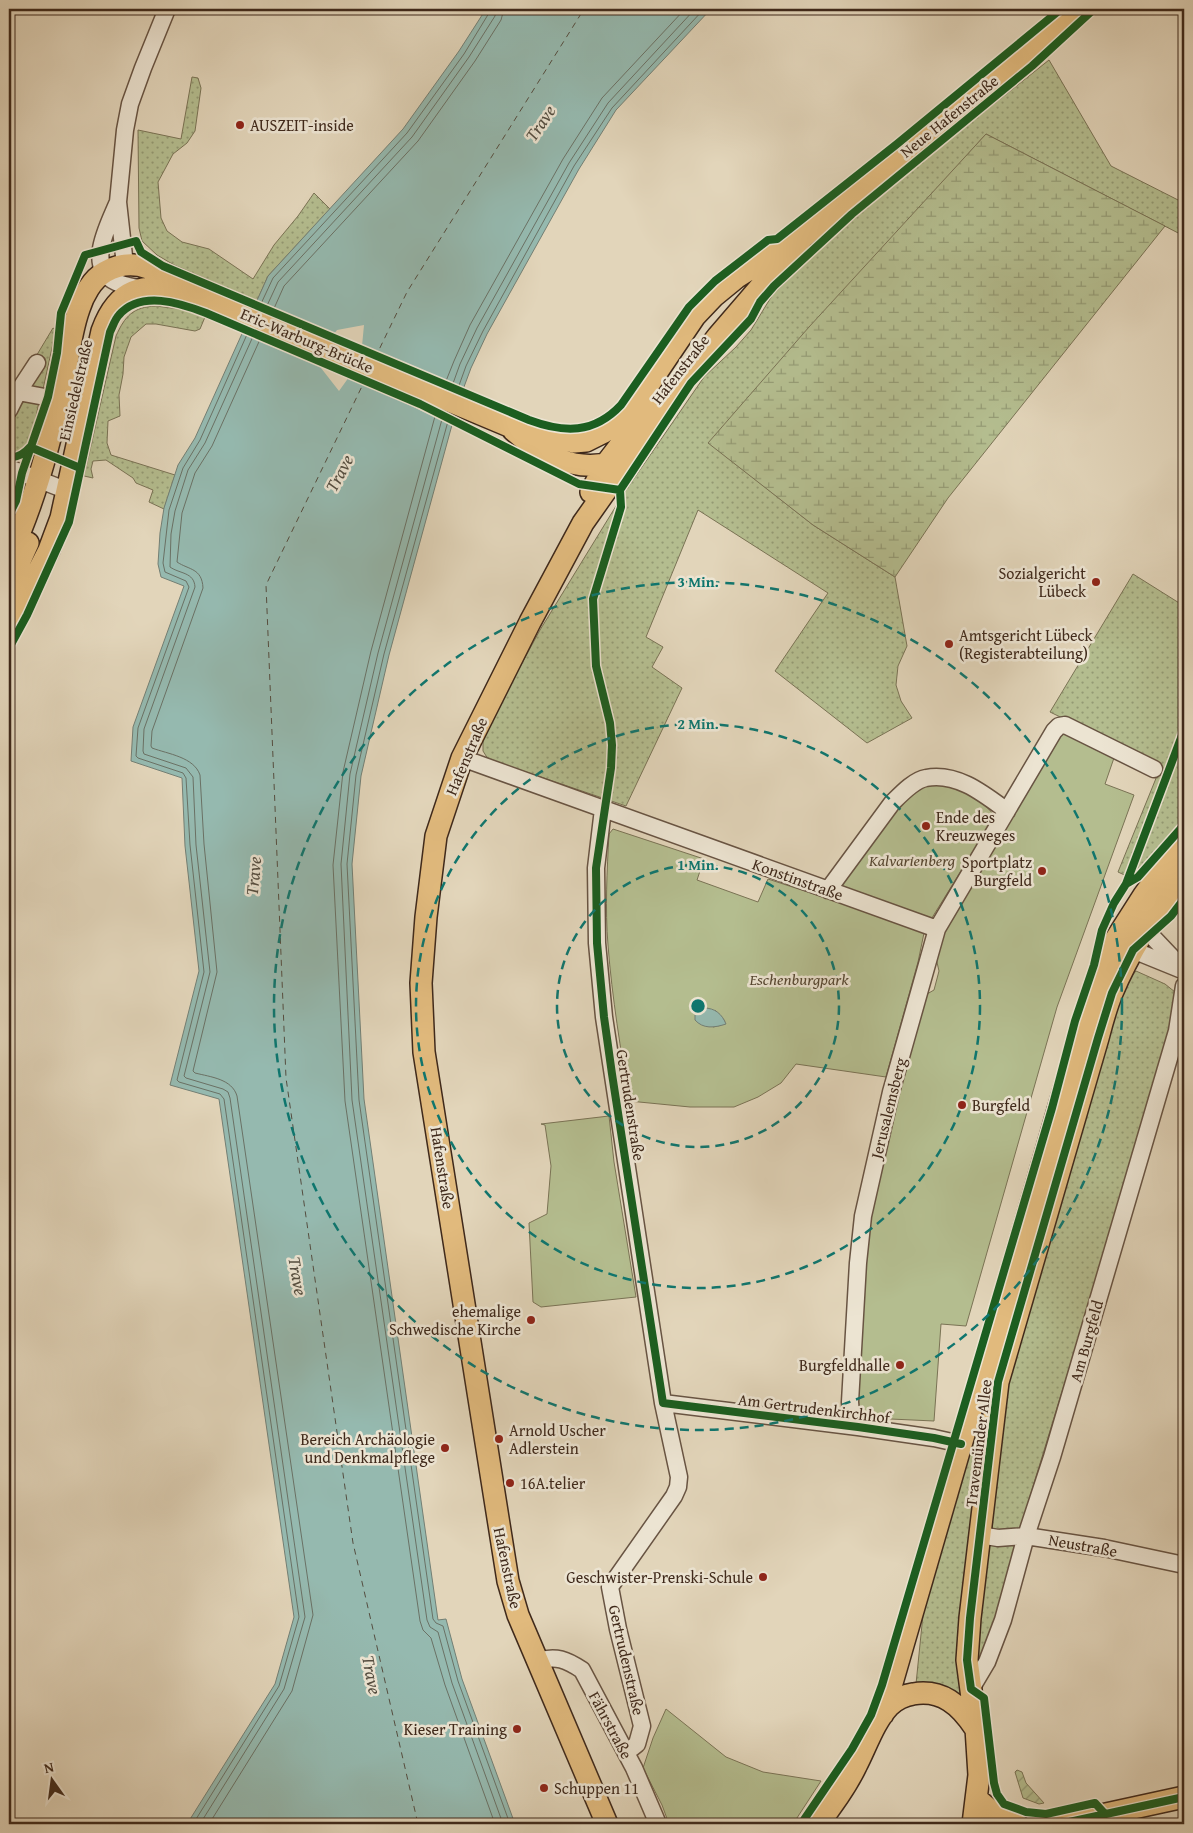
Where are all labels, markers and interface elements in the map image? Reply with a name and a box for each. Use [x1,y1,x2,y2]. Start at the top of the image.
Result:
street label: Neue Hafenstraße [895,69,1003,163]
water label: Trave [518,99,562,147]
place label: AUSZEIT-inside [250,113,354,137]
marker: AUSZEIT-inside [234,119,246,131]
street label: Eric-Warburg-Brücke [237,301,377,379]
street label: Hafenstraße [645,329,715,409]
street label: Einsiedelstraße [52,337,98,443]
water label: Trave [318,449,360,497]
place label: Sozialgericht Lübeck [998,561,1087,603]
text: 3 Min. [677,571,719,592]
marker: Sozialgericht Lübeck [1090,576,1102,588]
place label: Amtsgericht Lübeck (Registerabteilung) [959,623,1093,665]
marker: Amtsgericht Lübeck (Registerabteilung) [943,638,955,650]
street label: Hafenstraße [439,713,493,799]
text: 2 Min. [677,713,719,734]
place label: Ende des Kreuzweges [936,805,1015,847]
marker: Ende des Kreuzweges [920,820,932,832]
park label: Kalvarienberg [868,848,956,872]
place label: Sportplatz Burgfeld [962,850,1032,892]
street label: Konstinstraße [749,851,847,907]
text: 1 Min. [677,854,719,875]
water label: Trave [238,855,268,897]
marker: Sportplatz Burgfeld [1036,865,1048,877]
park label: Eschenburgpark [748,967,849,991]
centre of rings [689,997,707,1015]
street label: Gertrudenstraße [610,1048,652,1162]
street label: Jerusalemsberg [863,1055,912,1163]
place label: Burgfeld [972,1093,1030,1117]
marker: Burgfeld [956,1099,968,1111]
street label: Hafenstraße [425,1125,461,1211]
water label: Trave [281,1254,315,1298]
street label: Am Burgfeld [1063,1297,1109,1385]
place label: ehemalige Schwedische Kirche [389,1299,521,1341]
marker: ehemalige Schwedische Kirche [525,1314,537,1326]
place label: Burgfeldhalle [799,1353,890,1377]
marker: Burgfeldhalle [894,1359,906,1371]
street label: Travemünder Allee [958,1378,998,1508]
street label: Am Gertrudenkirchhof [737,1387,893,1429]
place label: Arnold Uscher Adlerstein [509,1418,606,1460]
place label: Bereich Archäologie und Denkmalpflege [300,1427,435,1469]
marker: Arnold Uscher Adlerstein [493,1433,505,1445]
marker: Bereich Archäologie und Denkmalpflege [439,1442,451,1454]
place label: 16A.telier [520,1471,586,1495]
marker: 16A.telier [504,1477,516,1489]
street label: Hafenstraße [488,1525,528,1611]
street label: Neustraße [1047,1527,1119,1563]
place label: Geschwister-Prenski-Schule [566,1565,753,1589]
marker: Geschwister-Prenski-Schule [757,1571,769,1583]
street label: Gertrudenstraße [603,1603,651,1717]
water label: Trave [355,1653,389,1697]
street label: Fährstraße [583,1687,639,1763]
place label: Kieser Training [404,1717,507,1741]
marker: Kieser Training [511,1723,523,1735]
north arrow [28,1756,78,1806]
text: N [42,1756,56,1778]
place label: Schuppen 11 [554,1776,639,1800]
marker: Schuppen 11 [538,1782,550,1794]

